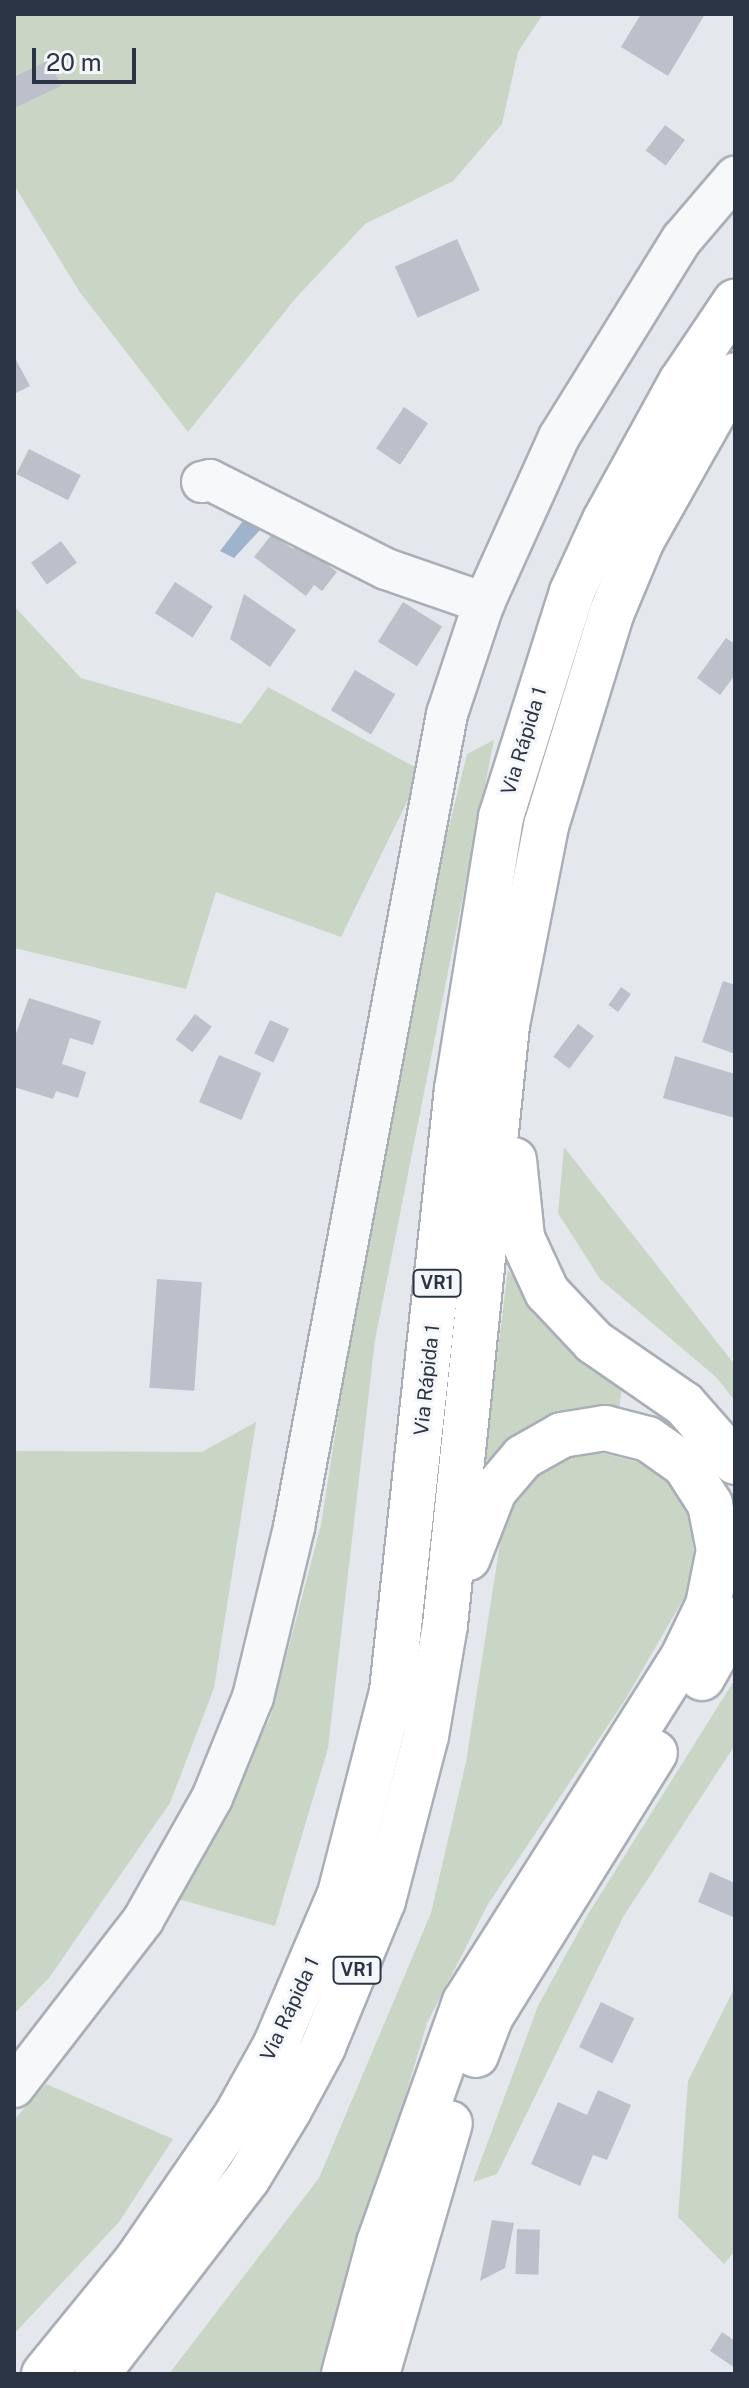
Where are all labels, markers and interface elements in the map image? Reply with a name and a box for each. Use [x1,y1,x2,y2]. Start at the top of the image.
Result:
scale bar [36,32,140,82]
text: 20 m [46,48,102,76]
street label: Via Rápida 1 [496,684,552,798]
road number: VR1 [411,1269,463,1297]
street label: Via Rápida 1 [409,1323,445,1437]
street label: Via Rápida 1 [256,1953,324,2065]
road number: VR1 [331,1956,383,1984]

